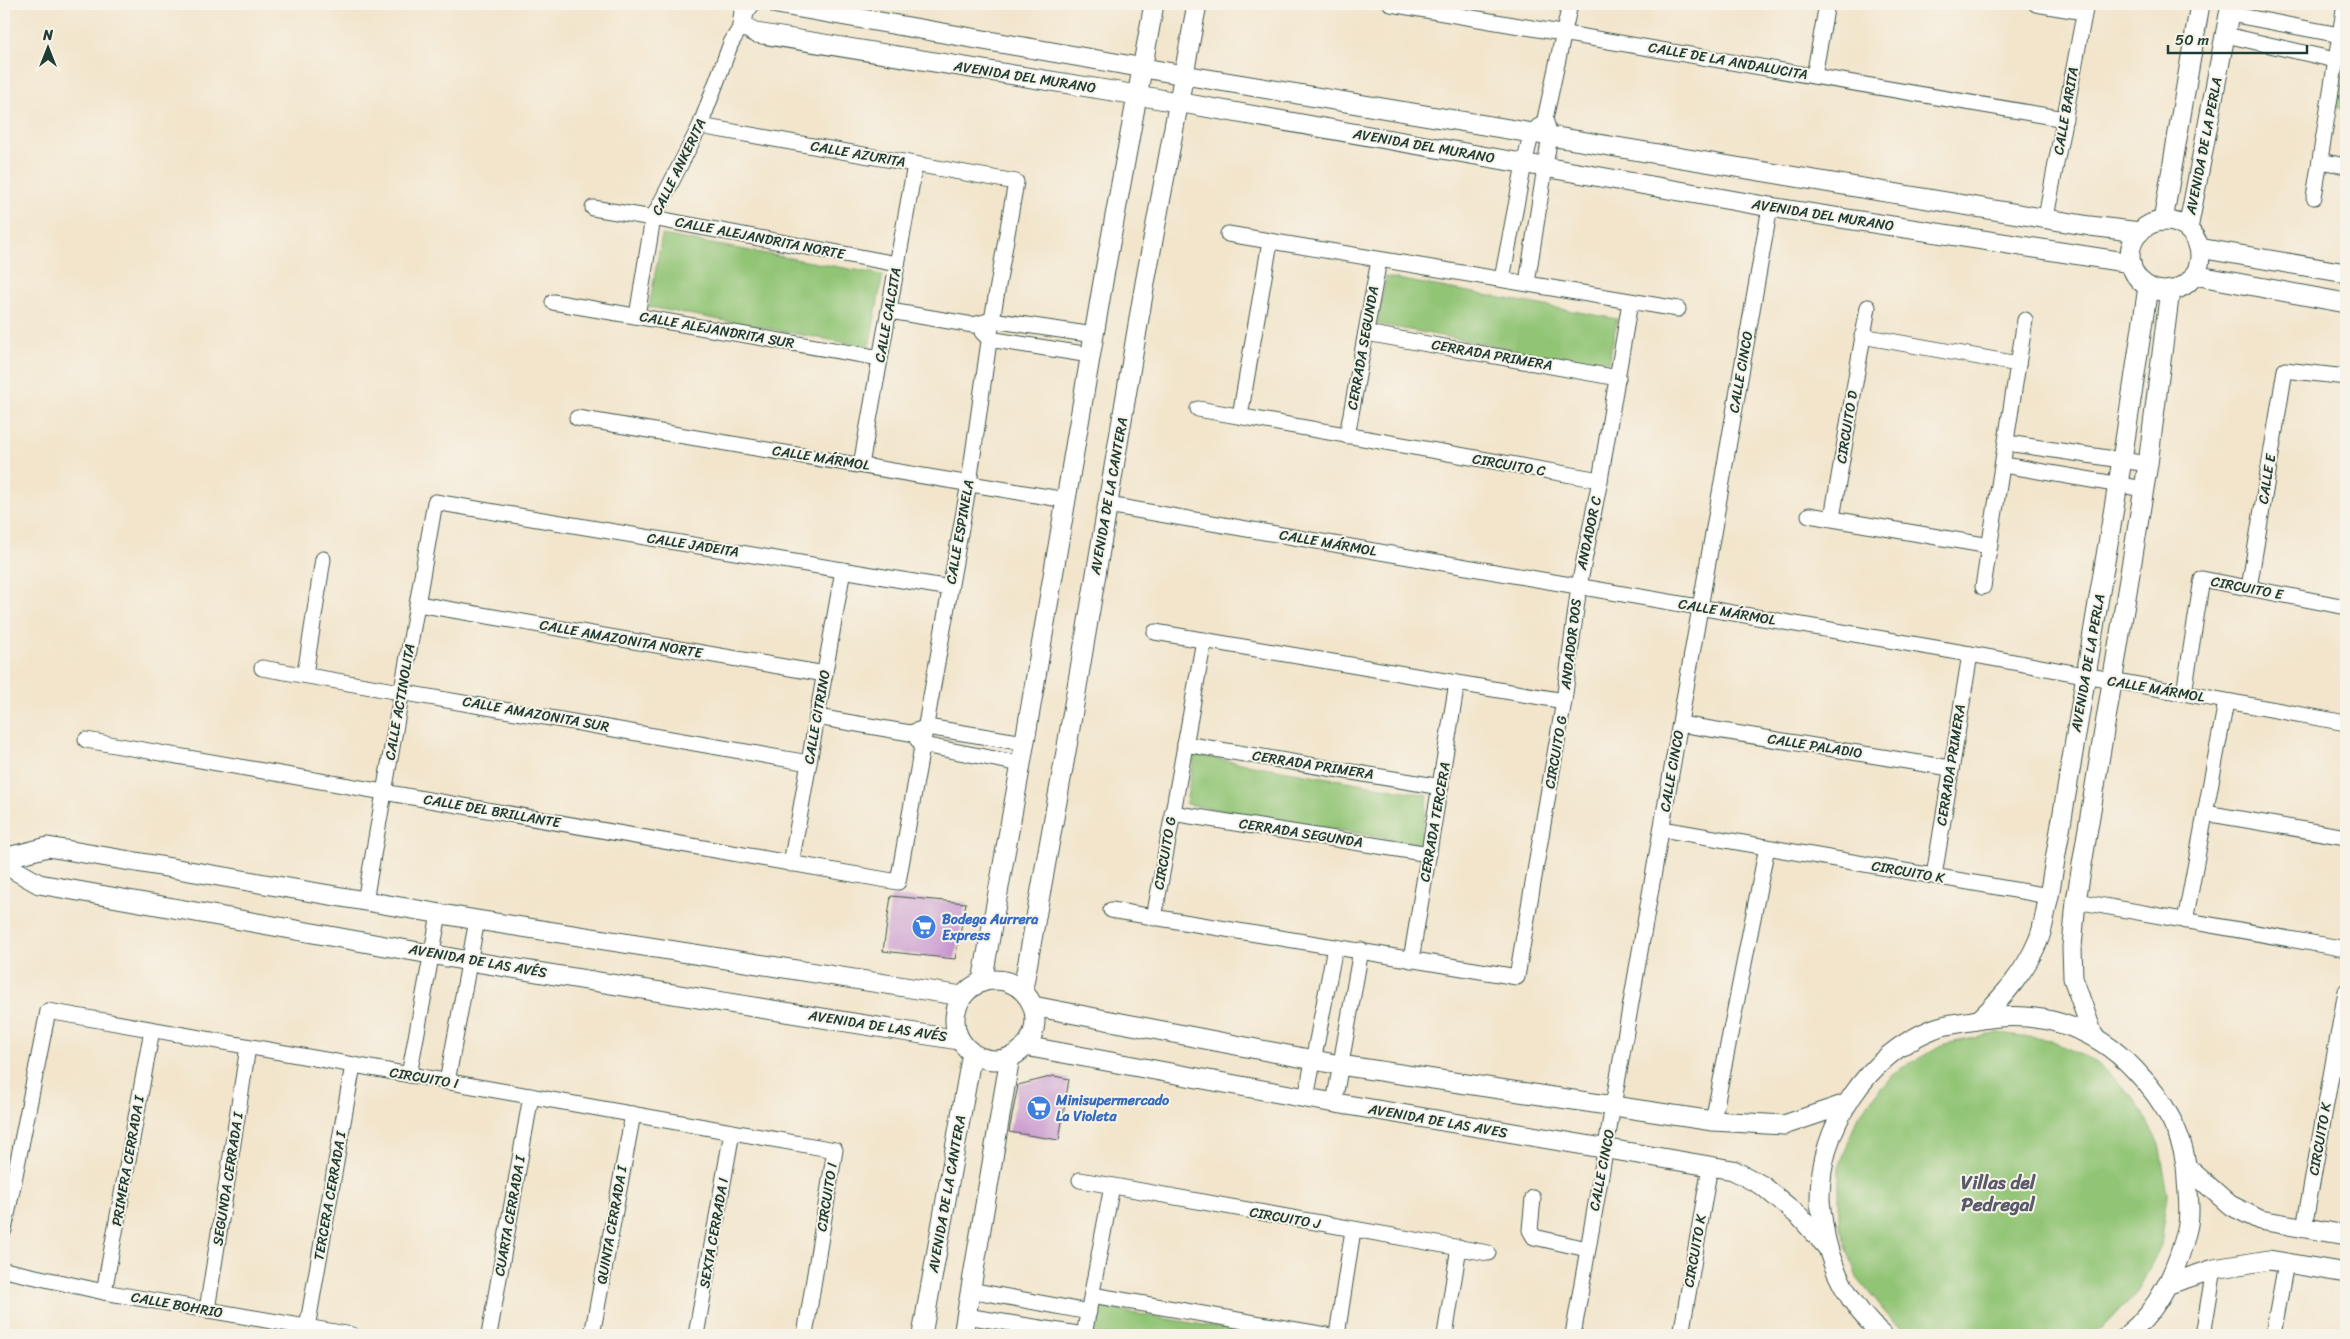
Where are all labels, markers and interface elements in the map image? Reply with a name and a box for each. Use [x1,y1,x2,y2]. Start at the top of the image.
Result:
north arrow [22,22,72,72]
scale bar [2168,22,2306,54]
text: N [42,23,53,48]
text: 50 m [2175,27,2210,53]
street label: CALLE DE LA ANDALUCITA [1646,35,1810,87]
street label: AVENIDA DEL MURANO [951,53,1098,101]
street label: CALLE BARITA [2046,65,2086,157]
street label: AVENIDA DE LA PERLA [2178,75,2230,218]
street label: CALLE ANKERITA [645,114,713,220]
street label: AVENIDA DEL MURANO [1350,121,1497,171]
street label: CALLE AZURITA [808,133,908,175]
street label: AVENIDA DEL MURANO [1749,191,1896,239]
street label: CALLE ALEJANDRITA NORTE [673,209,848,267]
street label: CALLE CALCITA [867,266,909,364]
street label: CERRADA SEGUNDA [1340,284,1386,412]
street label: CALLE ALEJANDRITA SUR [638,304,797,356]
street label: CALLE CINCO [1722,329,1760,415]
street label: CERRADA PRIMERA [1430,332,1554,378]
street label: CIRCUITO D [1829,388,1865,465]
street label: AVENIDA DE LA CANTERA [1083,415,1135,578]
street label: CALLE MÁRMOL [771,438,872,478]
street label: CIRCUITO C [1470,446,1548,484]
street label: CALLE E [2251,451,2283,506]
street label: CALLE ESPINELA [939,478,981,586]
street label: ANDADOR C [1569,494,1609,573]
street label: CALLE MÁRMOL [1277,522,1379,564]
street label: CALLE JADEITA [645,525,741,565]
street label: CIRCUITO E [2209,569,2286,607]
street label: CALLE MÁRMOL [1676,591,1778,633]
street label: AVENIDA DE LA PERLA [2063,592,2112,735]
street label: ANDADOR DOS [1553,597,1589,692]
street label: CALLE AMAZONITA NORTE [538,612,706,666]
street label: CALLE ACTINOLITA [377,642,423,762]
street label: CALLE CITRINO [796,668,838,766]
street label: CALLE MÁRMOL [2105,668,2207,710]
street label: CALLE AMAZONITA SUR [461,689,611,739]
street label: CERRADA PRIMERA [1929,703,1973,827]
street label: CIRCUITO G [1537,713,1575,791]
street label: CALLE PALADIO [1766,726,1864,766]
street label: CALLE CINCO [1653,728,1691,814]
street label: CERRADA PRIMERA [1251,743,1375,787]
street label: CERRADA TERCERA [1412,760,1458,884]
street label: CALLE DEL BRILLANTE [422,787,564,836]
street label: CERRADA SEGUNDA [1237,811,1365,855]
street label: CIRCUITO G [1146,814,1184,892]
street label: CIRCUITO K [1870,853,1947,891]
place label: Bodega Aurrera Express [942,907,1039,948]
supermarket icon: Bodega Aurrera Express [911,914,937,940]
street label: AVENIDA DE LAS AVÉS [406,936,549,986]
street label: AVENIDA DE LAS AVÉS [806,1003,949,1049]
street label: CIRCUITO I [388,1060,461,1096]
place label: Minisupermercado La Violeta [1055,1088,1170,1129]
street label: PRIMERA CERRADA I [104,1092,152,1228]
supermarket icon: Minisupermercado La Violeta [1026,1095,1052,1121]
street label: AVENIDA DE LAS AVES [1365,1096,1510,1146]
street label: CIRCUITO K [2301,1100,2339,1177]
street label: SEGUNDA CERRADA I [205,1109,251,1247]
street label: AVENIDA DE LA CANTERA [921,1113,973,1276]
street label: CALLE CINCO [1582,1127,1622,1213]
street label: TERCERA CERRADA I [306,1128,354,1262]
street label: CUARTA CERRADA I [487,1152,533,1278]
street label: CIRCUITO I [809,1160,845,1233]
street label: QUINTA CERRADA I [589,1163,635,1286]
district label: Villas del Pedregal [1961,1166,2037,1221]
street label: SEXTA CERRADA I [692,1175,736,1290]
street label: CIRCUITO J [1248,1199,1323,1237]
street label: CIRCUITO K [1676,1212,1714,1289]
street label: CALLE BOHRIO [129,1285,225,1325]

